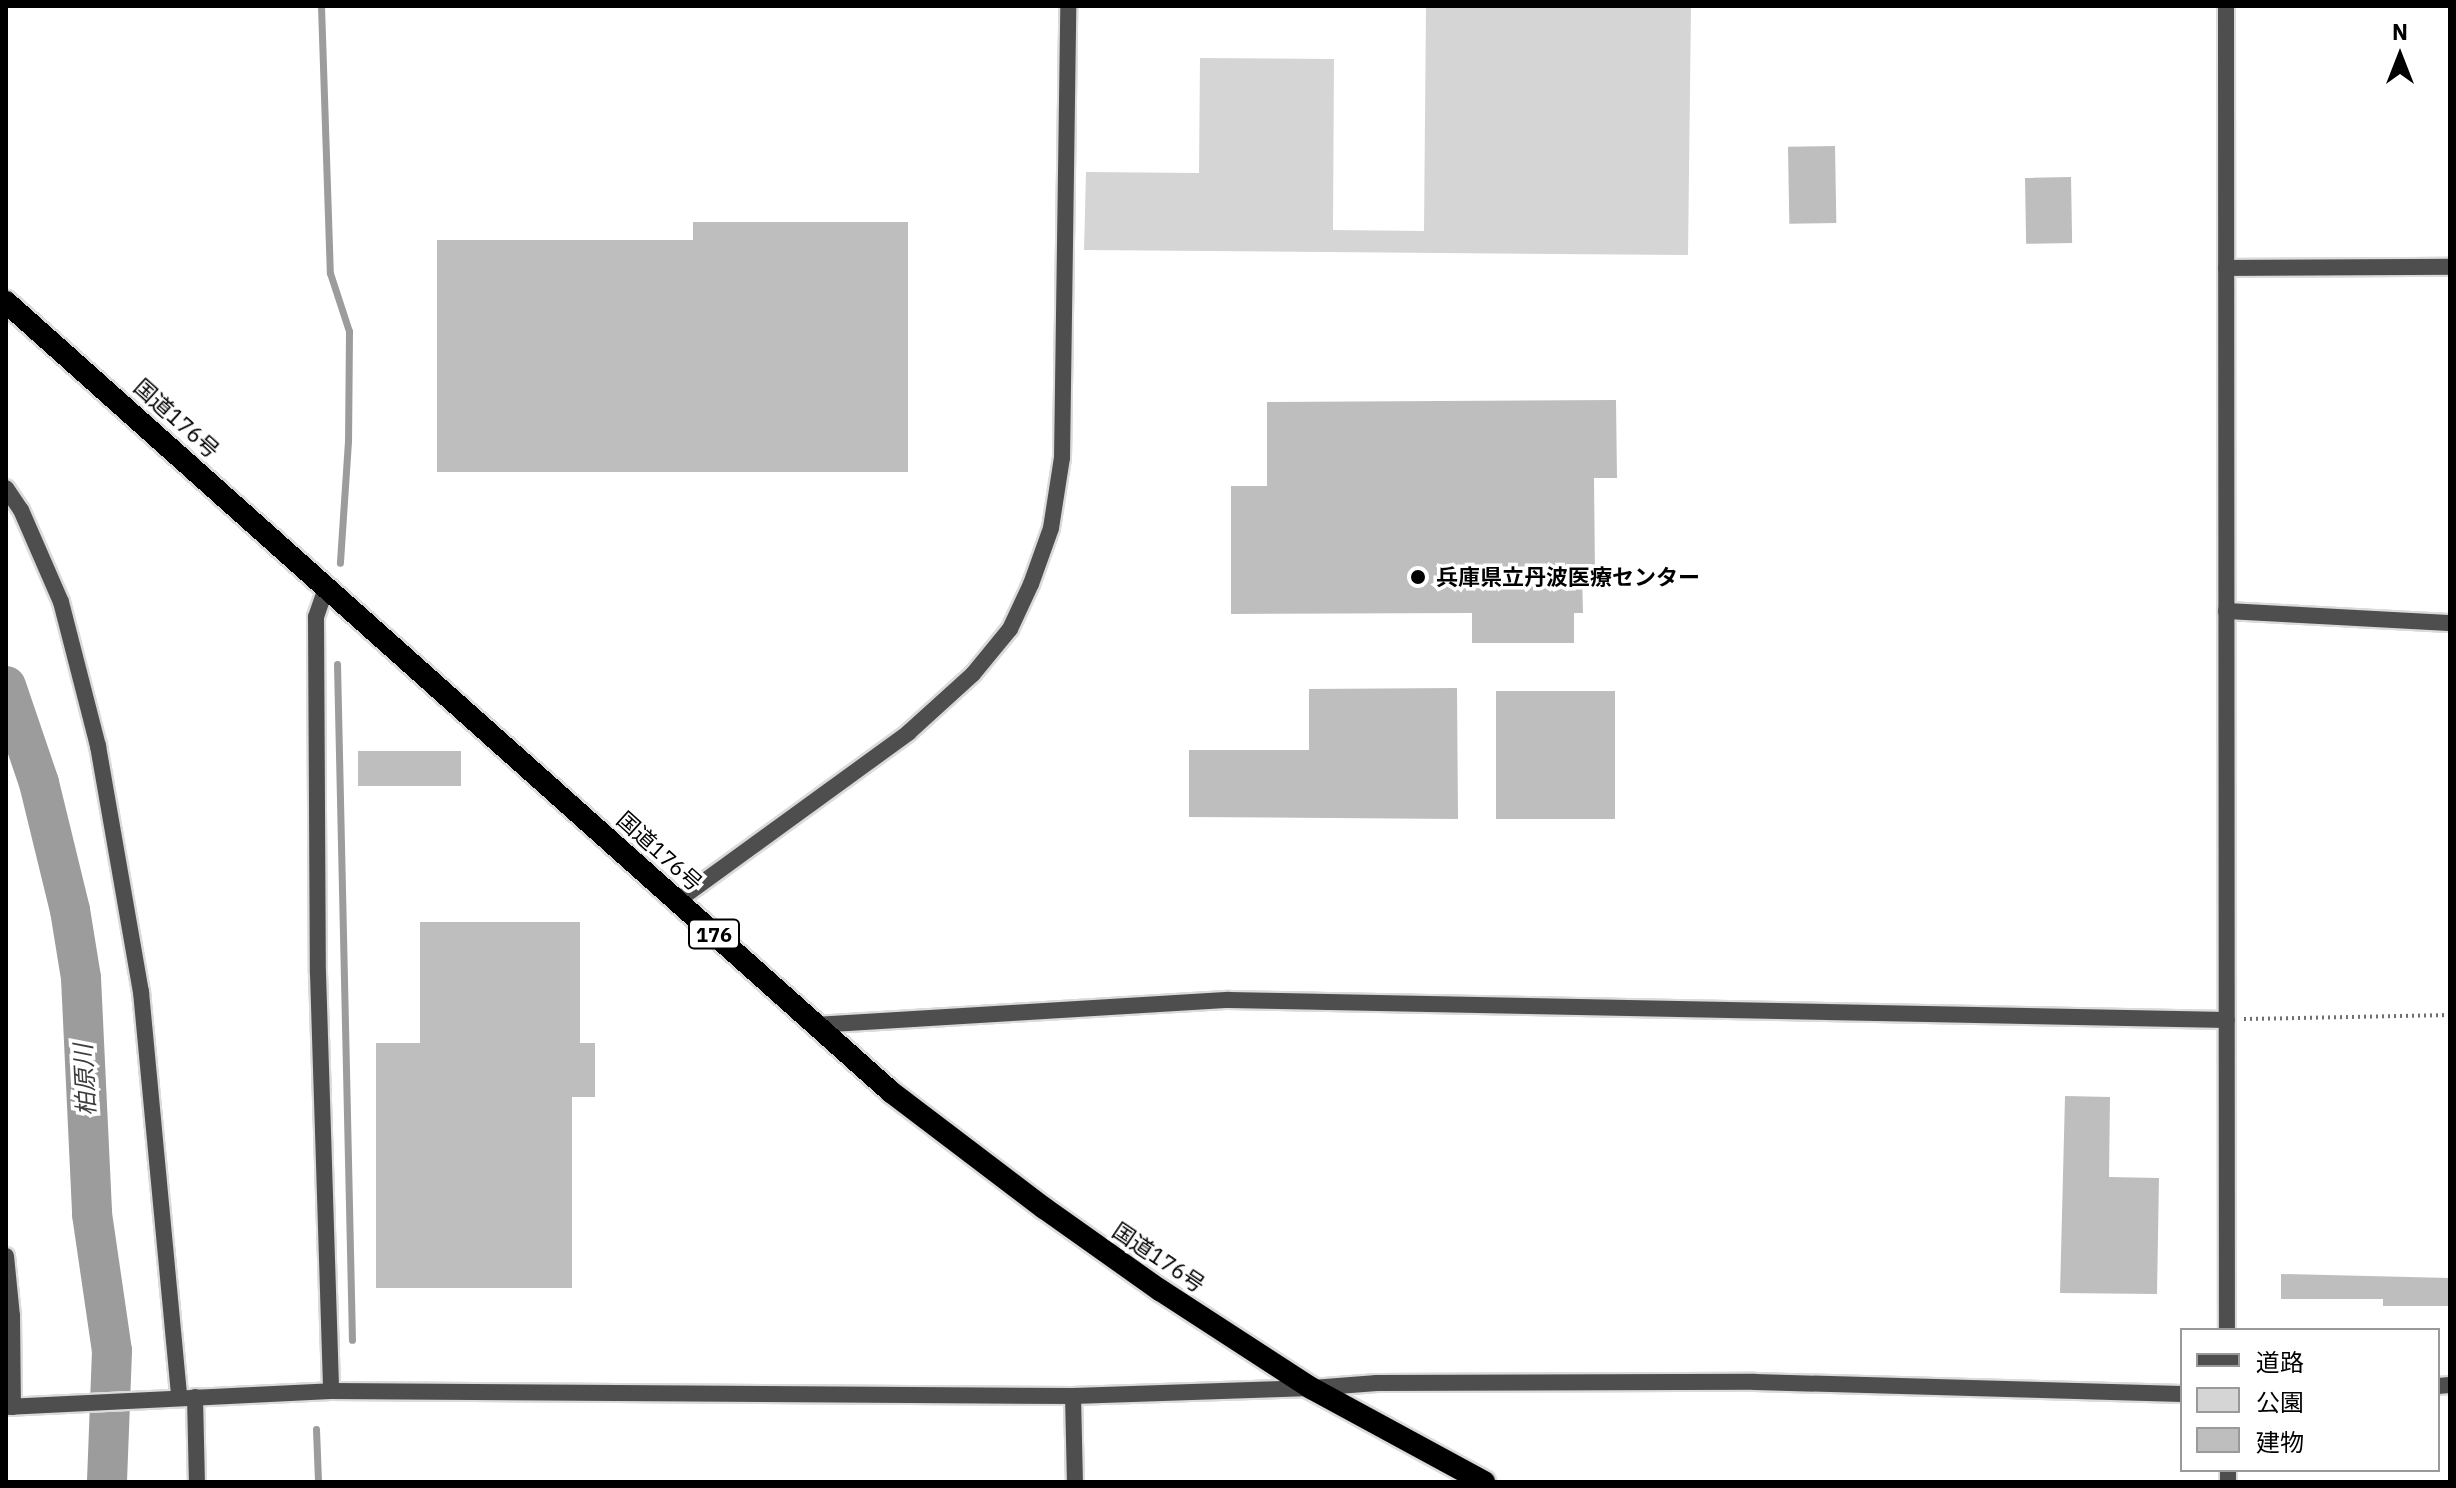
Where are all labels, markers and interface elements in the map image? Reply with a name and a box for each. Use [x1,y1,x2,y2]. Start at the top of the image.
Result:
north arrow [2360,16,2440,96]
text: N [2392,17,2408,46]
street label: 国道176号 [129,373,225,463]
place label: 兵庫県立丹波医療センター [1436,564,1700,590]
marker: 兵庫県立丹波医療センター [1407,566,1429,588]
street label: 国道176号 [612,806,708,896]
road number: 176 [688,918,740,950]
water label: 柏原川 [69,1043,101,1117]
street label: 国道176号 [1108,1217,1210,1297]
legend [2180,1328,2440,1472]
text: 道路 [2256,1346,2304,1378]
text: 公園 [2256,1386,2304,1418]
text: 建物 [2256,1426,2304,1458]

